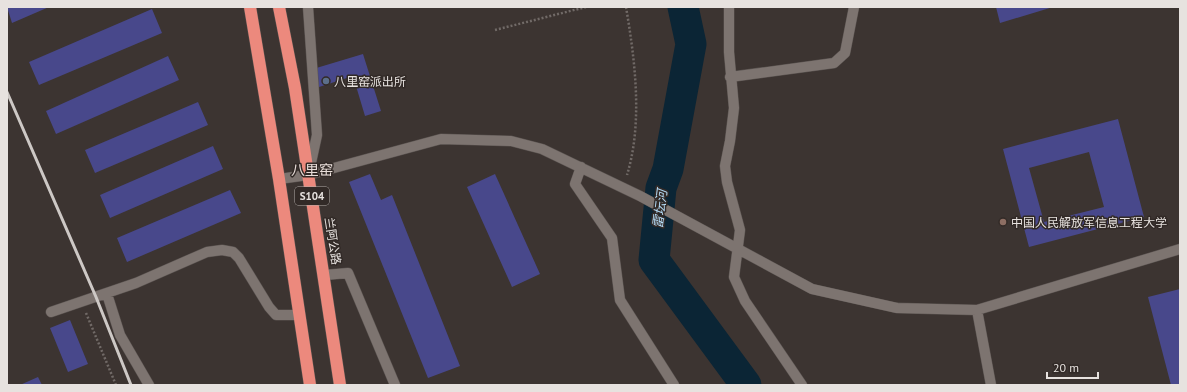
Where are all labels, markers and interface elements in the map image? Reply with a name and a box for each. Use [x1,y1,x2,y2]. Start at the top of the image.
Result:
place label: 八里窑派出所 [334,74,406,89]
marker: 八里窑派出所 [321,76,331,86]
district label: 八里窑 [291,161,333,179]
water label: 雷坛河 [649,186,671,229]
road number: S104 [295,187,329,205]
place label: 中国人民解放军信息工程大学 [1011,215,1167,230]
street label: 兰阿公路 [322,216,344,266]
marker: 中国人民解放军信息工程大学 [998,217,1008,227]
scale bar [1047,354,1098,380]
text: 20 m [1053,360,1079,375]

